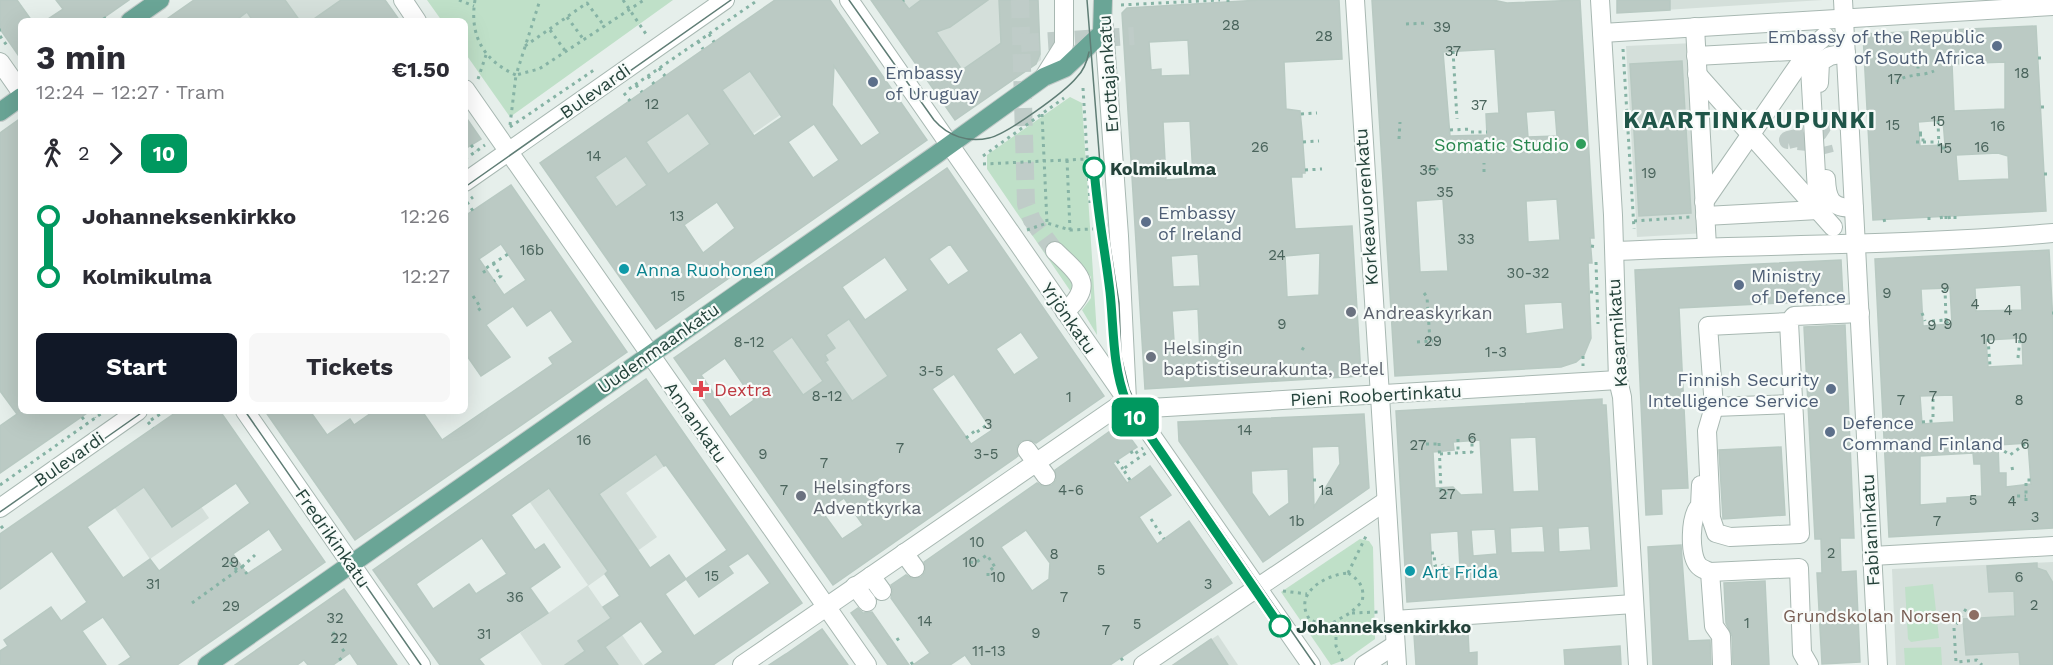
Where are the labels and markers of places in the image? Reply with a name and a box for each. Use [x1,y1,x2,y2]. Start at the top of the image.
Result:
place label: Embassy of the Republic of South Africa [1767,26,1985,68]
marker: Embassy of the Republic of South Africa [1990,39,2004,53]
place label: Embassy of Uruguay [885,62,980,104]
marker: Embassy of Uruguay [866,75,880,89]
place label: Somatic Studio [1434,134,1569,155]
marker: Somatic Studio [1574,137,1588,151]
marker: Kolmikulma [1083,157,1105,179]
place label: Kolmikulma [1110,158,1217,179]
place label: Embassy of Ireland [1158,202,1242,244]
marker: Embassy of Ireland [1139,215,1153,229]
place label: Anna Ruohonen [636,259,774,280]
marker: Anna Ruohonen [617,262,631,276]
place label: Ministry of Defence [1751,265,1846,307]
marker: Ministry of Defence [1732,278,1746,292]
place label: Andreaskyrkan [1363,302,1493,323]
marker: Andreaskyrkan [1344,305,1358,319]
place label: Helsingin baptistiseurakunta, Betel [1163,337,1385,379]
marker: Helsingin baptistiseurakunta, Betel [1144,350,1158,364]
place label: Finnish Security Intelligence Service [1647,369,1820,411]
place label: Dextra [714,379,771,400]
marker: Dextra [692,380,710,398]
marker: Finnish Security Intelligence Service [1824,382,1838,396]
place label: Defence Command Finland [1842,412,2003,454]
marker: Defence Command Finland [1823,425,1837,439]
place label: Helsingfors Adventkyrka [813,476,921,518]
marker: Helsingfors Adventkyrka [794,489,808,503]
place label: Art Frida [1422,561,1498,582]
marker: Art Frida [1403,564,1417,578]
place label: Grundskolan Norsen [1783,605,1962,626]
marker: Grundskolan Norsen [1967,608,1981,622]
marker: Johanneksenkirkko [1269,615,1291,637]
place label: Johanneksenkirkko [1296,616,1471,637]

